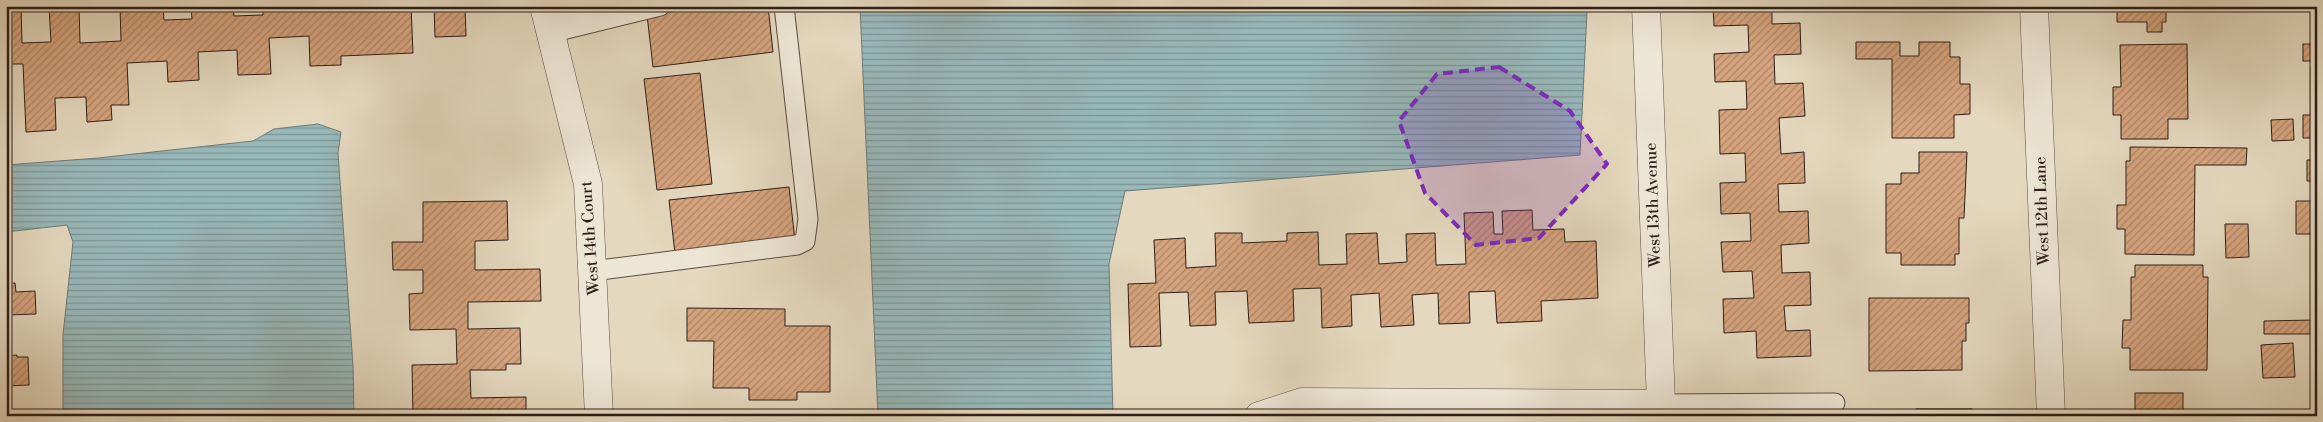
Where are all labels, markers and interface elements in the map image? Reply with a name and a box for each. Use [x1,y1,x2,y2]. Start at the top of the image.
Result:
street label: West 13th Avenue [1641,142,1665,269]
street label: West 12th Lane [2030,156,2054,267]
street label: West 14th Court [576,180,604,297]

